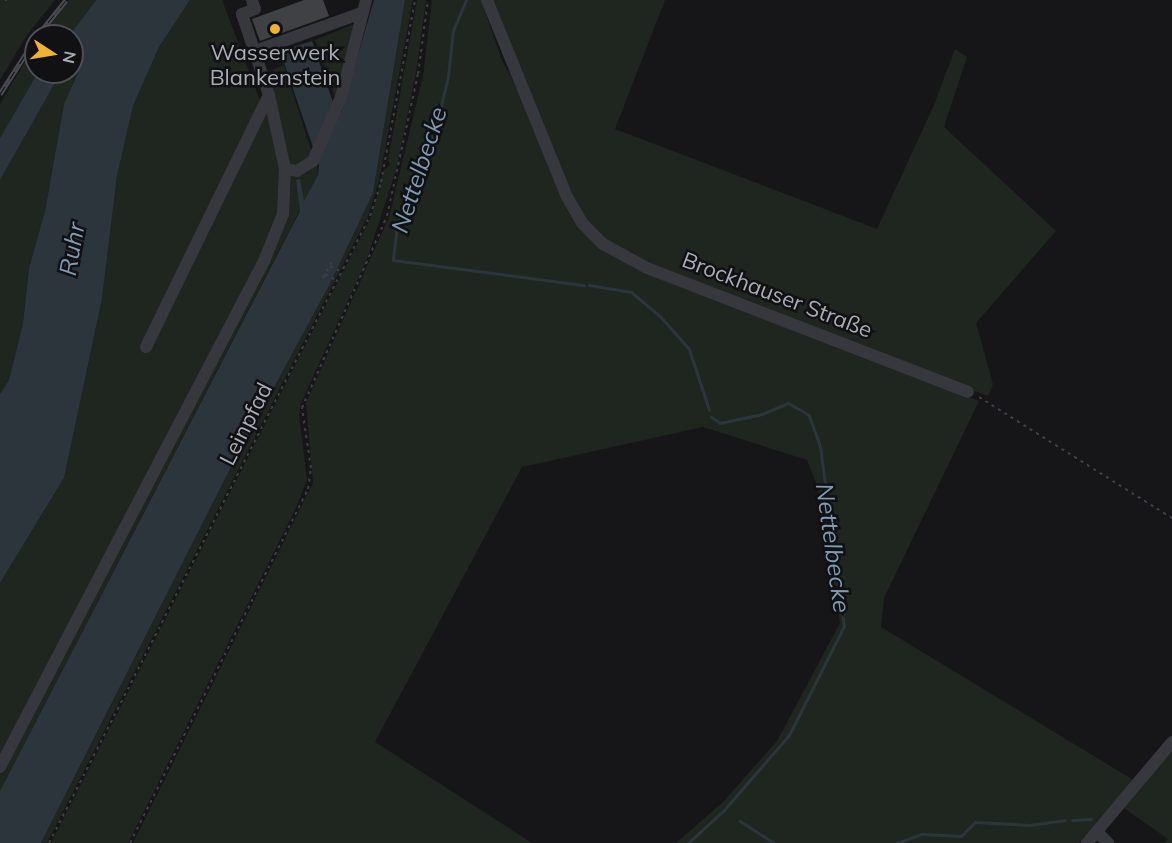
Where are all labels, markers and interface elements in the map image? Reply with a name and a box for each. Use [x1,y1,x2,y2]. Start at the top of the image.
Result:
marker: Wasserwerk Blankenstein [268,22,282,36]
north arrow [24,24,84,84]
place label: Wasserwerk Blankenstein [210,39,340,90]
text: N [59,49,81,65]
water label: Nettelbecke [385,103,453,237]
water label: Ruhr [53,220,91,278]
street label: Brockhauser Straße [678,247,876,343]
street label: Leinpfad [214,378,278,470]
water label: Nettelbecke [810,481,856,615]

